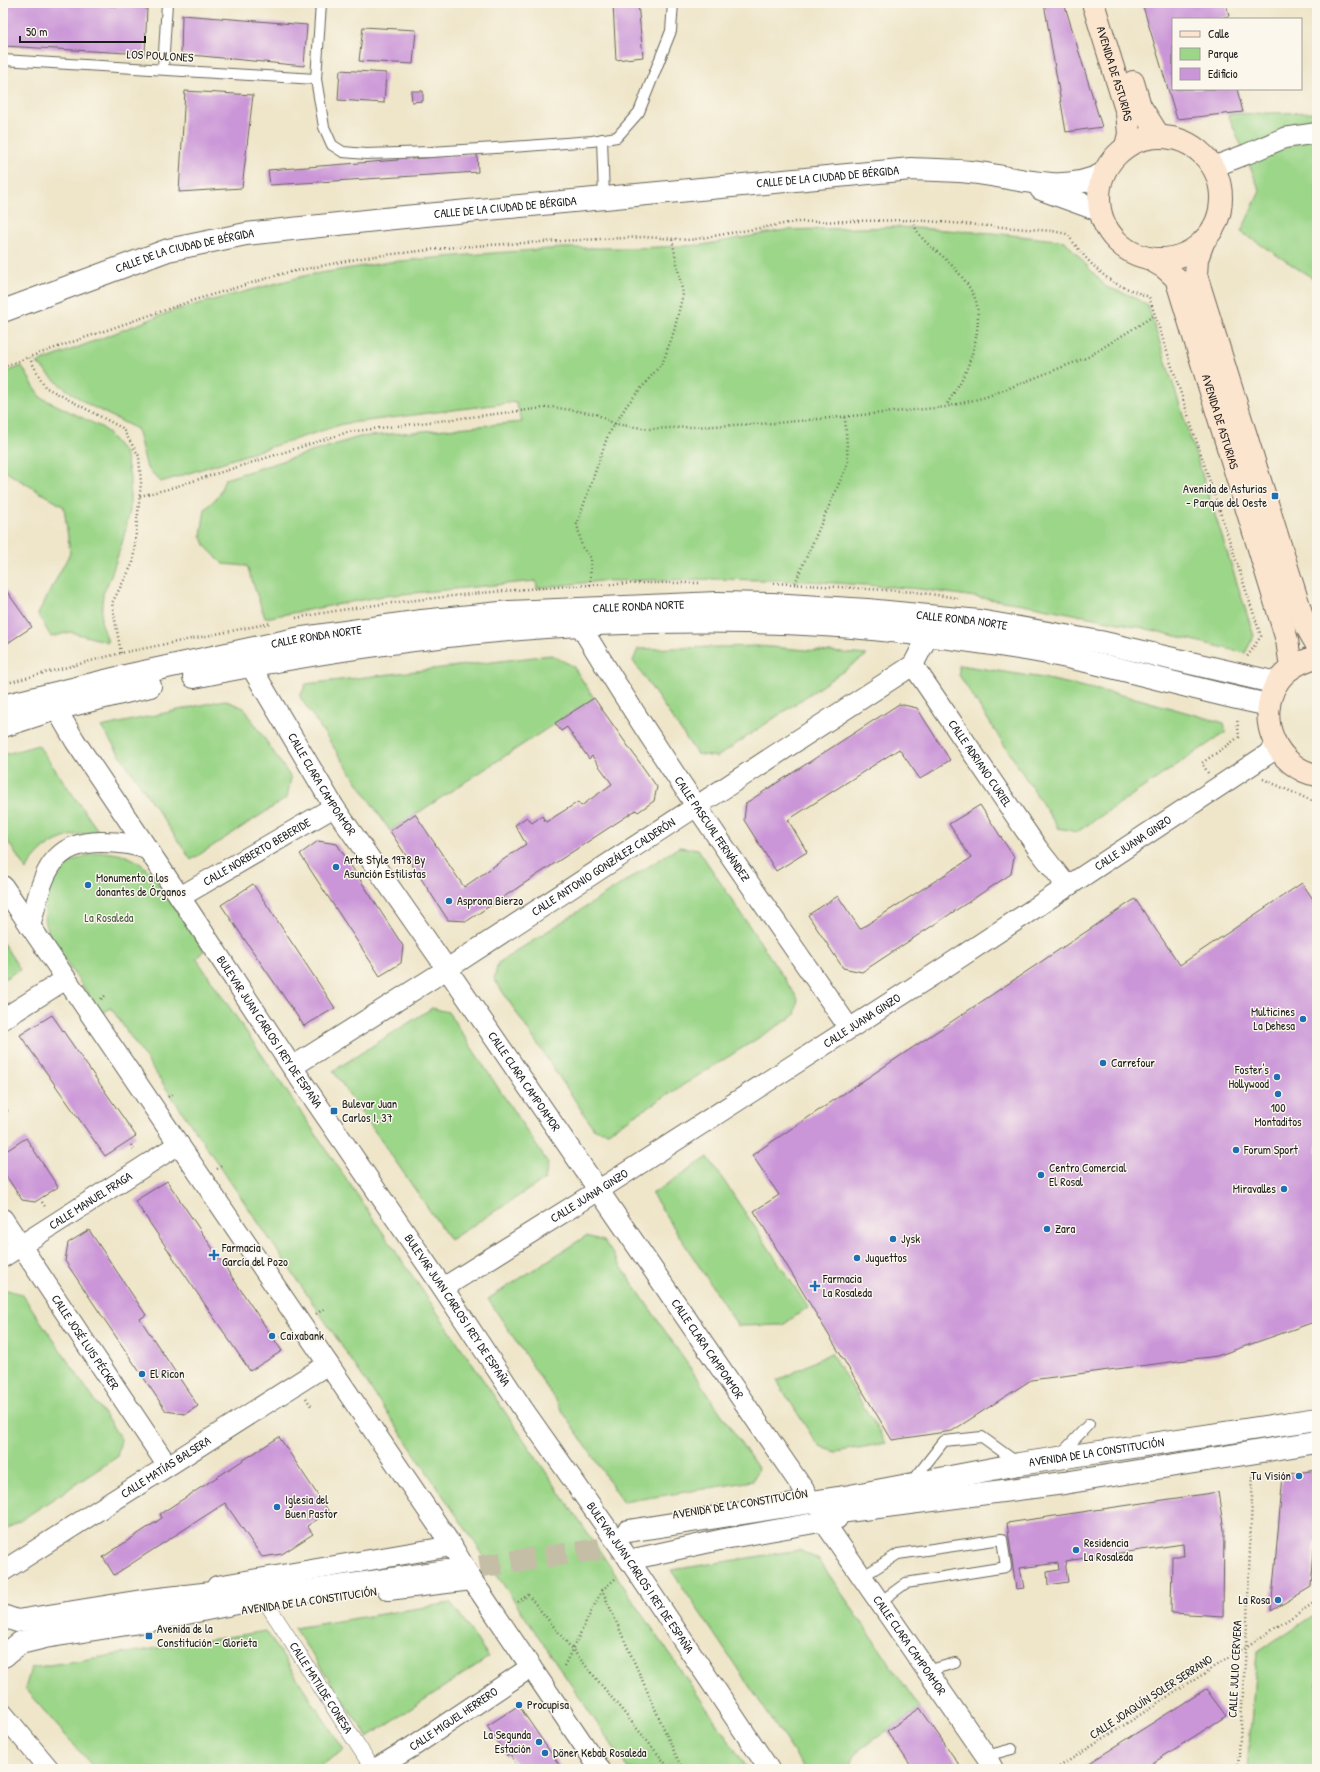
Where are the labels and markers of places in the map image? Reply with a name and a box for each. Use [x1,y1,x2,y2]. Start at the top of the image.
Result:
place label: Avenida de Asturias - Parque del Oeste [1183,480,1267,511]
marker: Avenida de Asturias - Parque del Oeste [1270,491,1280,501]
place label: Arte Style 1978 By Asunción Estilistas [344,851,426,882]
marker: Arte Style 1978 By Asunción Estilistas [331,862,341,872]
place label: Monumento a los donantes de Órganos [96,869,186,900]
marker: Monumento a los donantes de Órganos [83,880,93,890]
place label: Asprona Bierzo [457,892,523,909]
marker: Asprona Bierzo [444,896,454,906]
place label: Multicines La Dehesa [1251,1003,1295,1034]
marker: Multicines La Dehesa [1298,1014,1308,1024]
place label: Carrefour [1111,1054,1155,1071]
marker: Carrefour [1098,1058,1108,1068]
place label: Foster's Hollywood [1228,1061,1269,1092]
marker: Foster's Hollywood [1272,1072,1282,1082]
marker: 100 Montaditos [1273,1089,1283,1099]
place label: Bulevar Juan Carlos I, 37 [342,1095,397,1126]
place label: 100 Montaditos [1254,1099,1302,1130]
marker: Bulevar Juan Carlos I, 37 [329,1106,339,1116]
place label: Forum Sport [1243,1141,1299,1158]
marker: Forum Sport [1231,1145,1241,1155]
place label: Centro Comercial El Rosal [1049,1159,1127,1190]
marker: Centro Comercial El Rosal [1036,1170,1046,1180]
place label: Miravalles [1233,1180,1276,1197]
marker: Miravalles [1279,1184,1289,1194]
place label: Zara [1055,1220,1075,1237]
marker: Zara [1042,1224,1052,1234]
place label: Jysk [901,1230,920,1247]
marker: Jysk [888,1234,898,1244]
place label: Farmacia García del Pozo [221,1239,288,1270]
place label: Juguettos [865,1249,907,1266]
marker: Farmacia García del Pozo [209,1250,219,1260]
marker: Juguettos [852,1253,862,1263]
place label: Farmacia La Rosaleda [822,1270,872,1301]
marker: Farmacia La Rosaleda [810,1281,820,1291]
place label: Caixabank [280,1327,324,1344]
marker: Caixabank [267,1331,277,1341]
place label: El Ricon [150,1365,184,1382]
marker: El Ricon [137,1369,147,1379]
place label: Tu Visión [1251,1467,1291,1484]
marker: Tu Visión [1294,1471,1304,1481]
place label: Iglesia del Buen Pastor [285,1491,338,1522]
marker: Iglesia del Buen Pastor [272,1502,282,1512]
place label: Residencia La Rosaleda [1084,1534,1133,1565]
marker: Residencia La Rosaleda [1071,1545,1081,1555]
place label: La Rosa [1238,1591,1270,1608]
marker: La Rosa [1273,1595,1283,1605]
place label: Avenida de la Constitución - Glorieta [157,1620,257,1651]
marker: Avenida de la Constitución - Glorieta [144,1631,154,1641]
place label: Procupisa [527,1696,569,1713]
marker: Procupisa [514,1700,524,1710]
place label: La Segunda Estación [484,1726,531,1757]
marker: La Segunda Estación [534,1737,544,1747]
place label: Döner Kebab Rosaleda [553,1744,647,1761]
marker: Döner Kebab Rosaleda [540,1748,550,1758]

